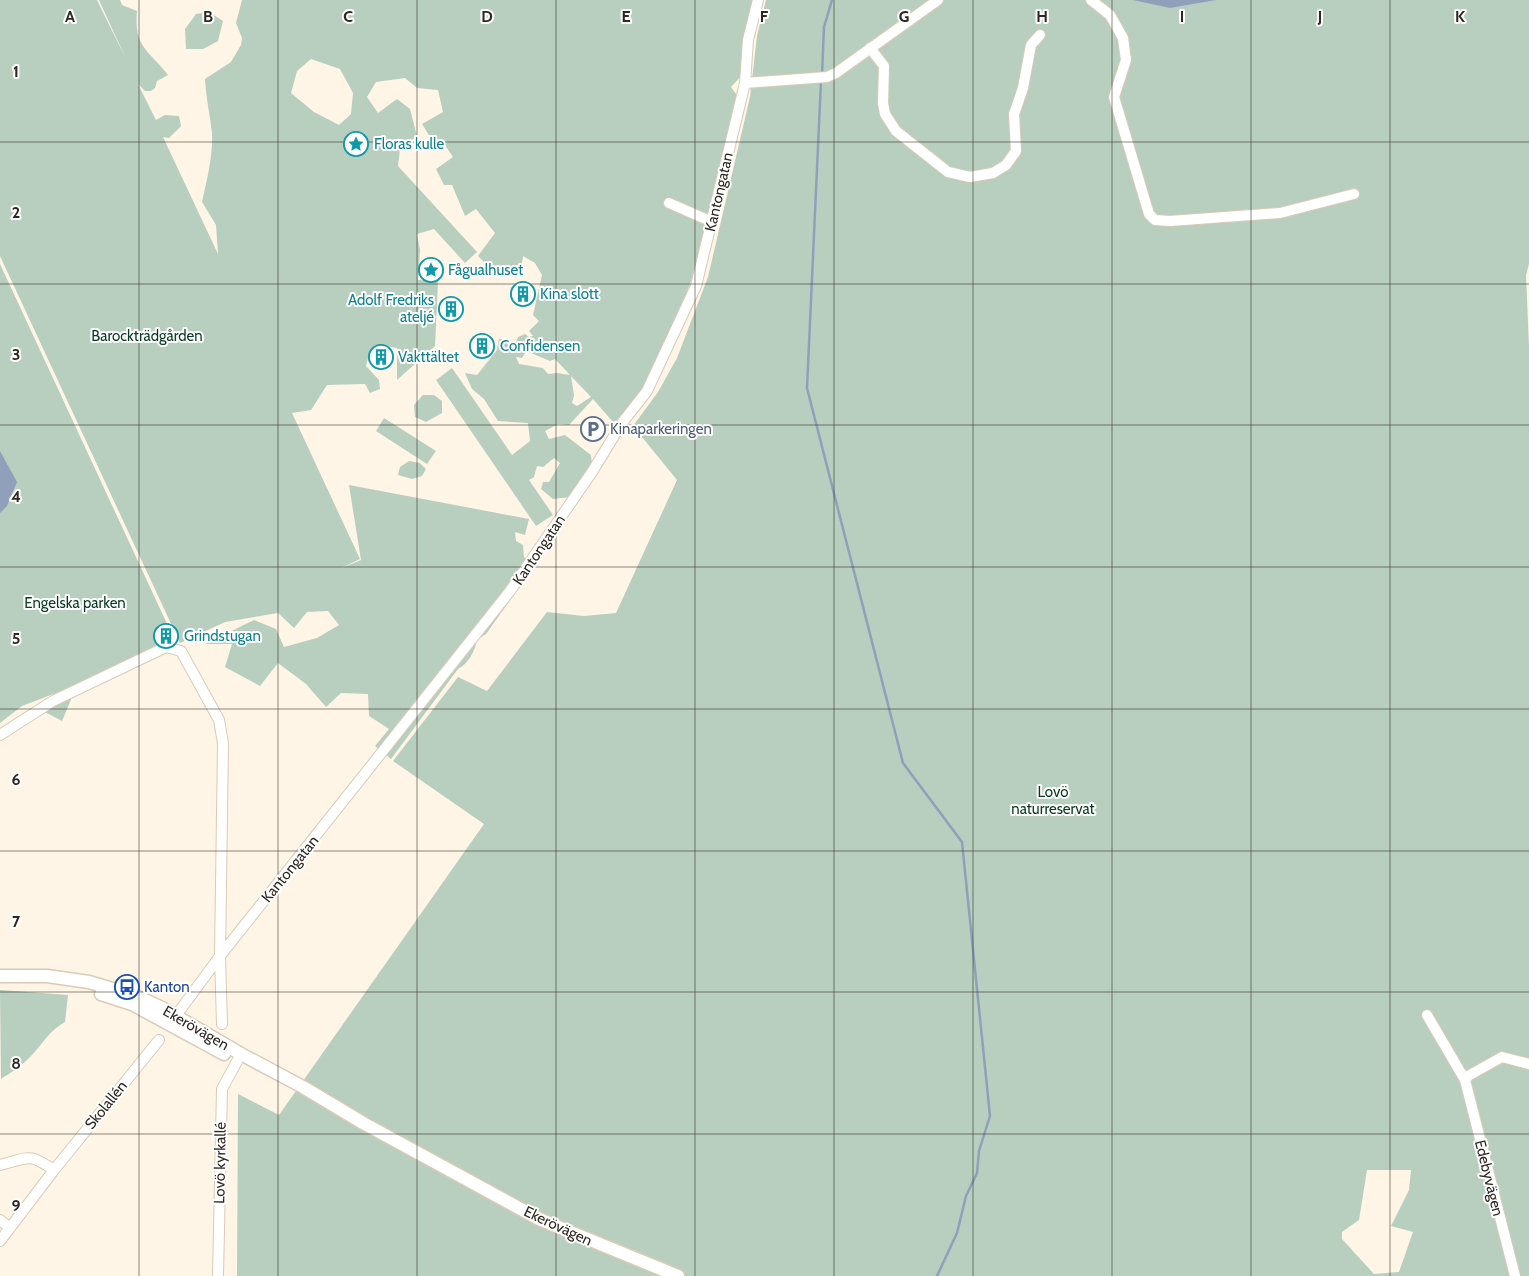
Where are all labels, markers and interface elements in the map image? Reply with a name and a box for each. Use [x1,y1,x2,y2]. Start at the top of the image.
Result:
text: A [65,7,75,26]
text: B [203,7,213,26]
text: C [343,7,353,26]
text: D [481,7,493,26]
text: E [621,7,631,26]
text: F [760,7,769,26]
text: G [899,7,909,26]
text: H [1036,7,1048,26]
text: I [1180,7,1184,26]
text: J [1317,7,1322,26]
text: K [1455,7,1465,26]
text: 1 [13,62,19,81]
place icon: Floras kulle [343,131,369,157]
place label: Floras kulle [374,135,445,153]
street label: Kantongatan [701,151,737,233]
text: 2 [12,203,20,222]
place icon: Fågualhuset [418,257,444,283]
place label: Fågualhuset [448,261,523,279]
building icon: Kina slott [510,281,536,307]
place label: Kina slott [540,285,599,303]
place label: Adolf Fredriks ateljé [348,291,434,326]
building icon: Adolf Fredriks ateljé [438,296,464,322]
park label: Barockträdgården [91,327,203,345]
building icon: Confidensen [469,333,495,359]
place label: Confidensen [500,337,580,355]
building icon: Vakttältet [368,344,394,370]
text: 3 [12,345,20,364]
place label: Vakttältet [398,348,459,366]
parking icon: Kinaparkeringen [580,416,606,442]
place label: Kinaparkeringen [610,420,712,438]
text: 4 [11,487,21,506]
street label: Kantongatan [509,511,569,589]
park label: Engelska parken [24,594,126,612]
building icon: Grindstugan [153,623,179,649]
place label: Grindstugan [184,627,261,645]
text: 5 [12,629,20,648]
text: 6 [12,770,21,789]
park label: Lovö naturreservat [1011,783,1095,818]
street label: Kantongatan [258,832,322,906]
text: 7 [12,912,21,931]
bus stop icon: Kanton [114,974,140,1000]
place label: Kanton [144,978,190,996]
street label: Ekerövägen [160,1002,232,1054]
text: 8 [11,1054,21,1073]
street label: Skolallén [81,1077,131,1133]
street label: Lovö kyrkallé [210,1122,230,1204]
street label: Edebyvägen [1471,1138,1507,1218]
text: 9 [12,1196,21,1215]
street label: Ekerövägen [521,1202,595,1250]

